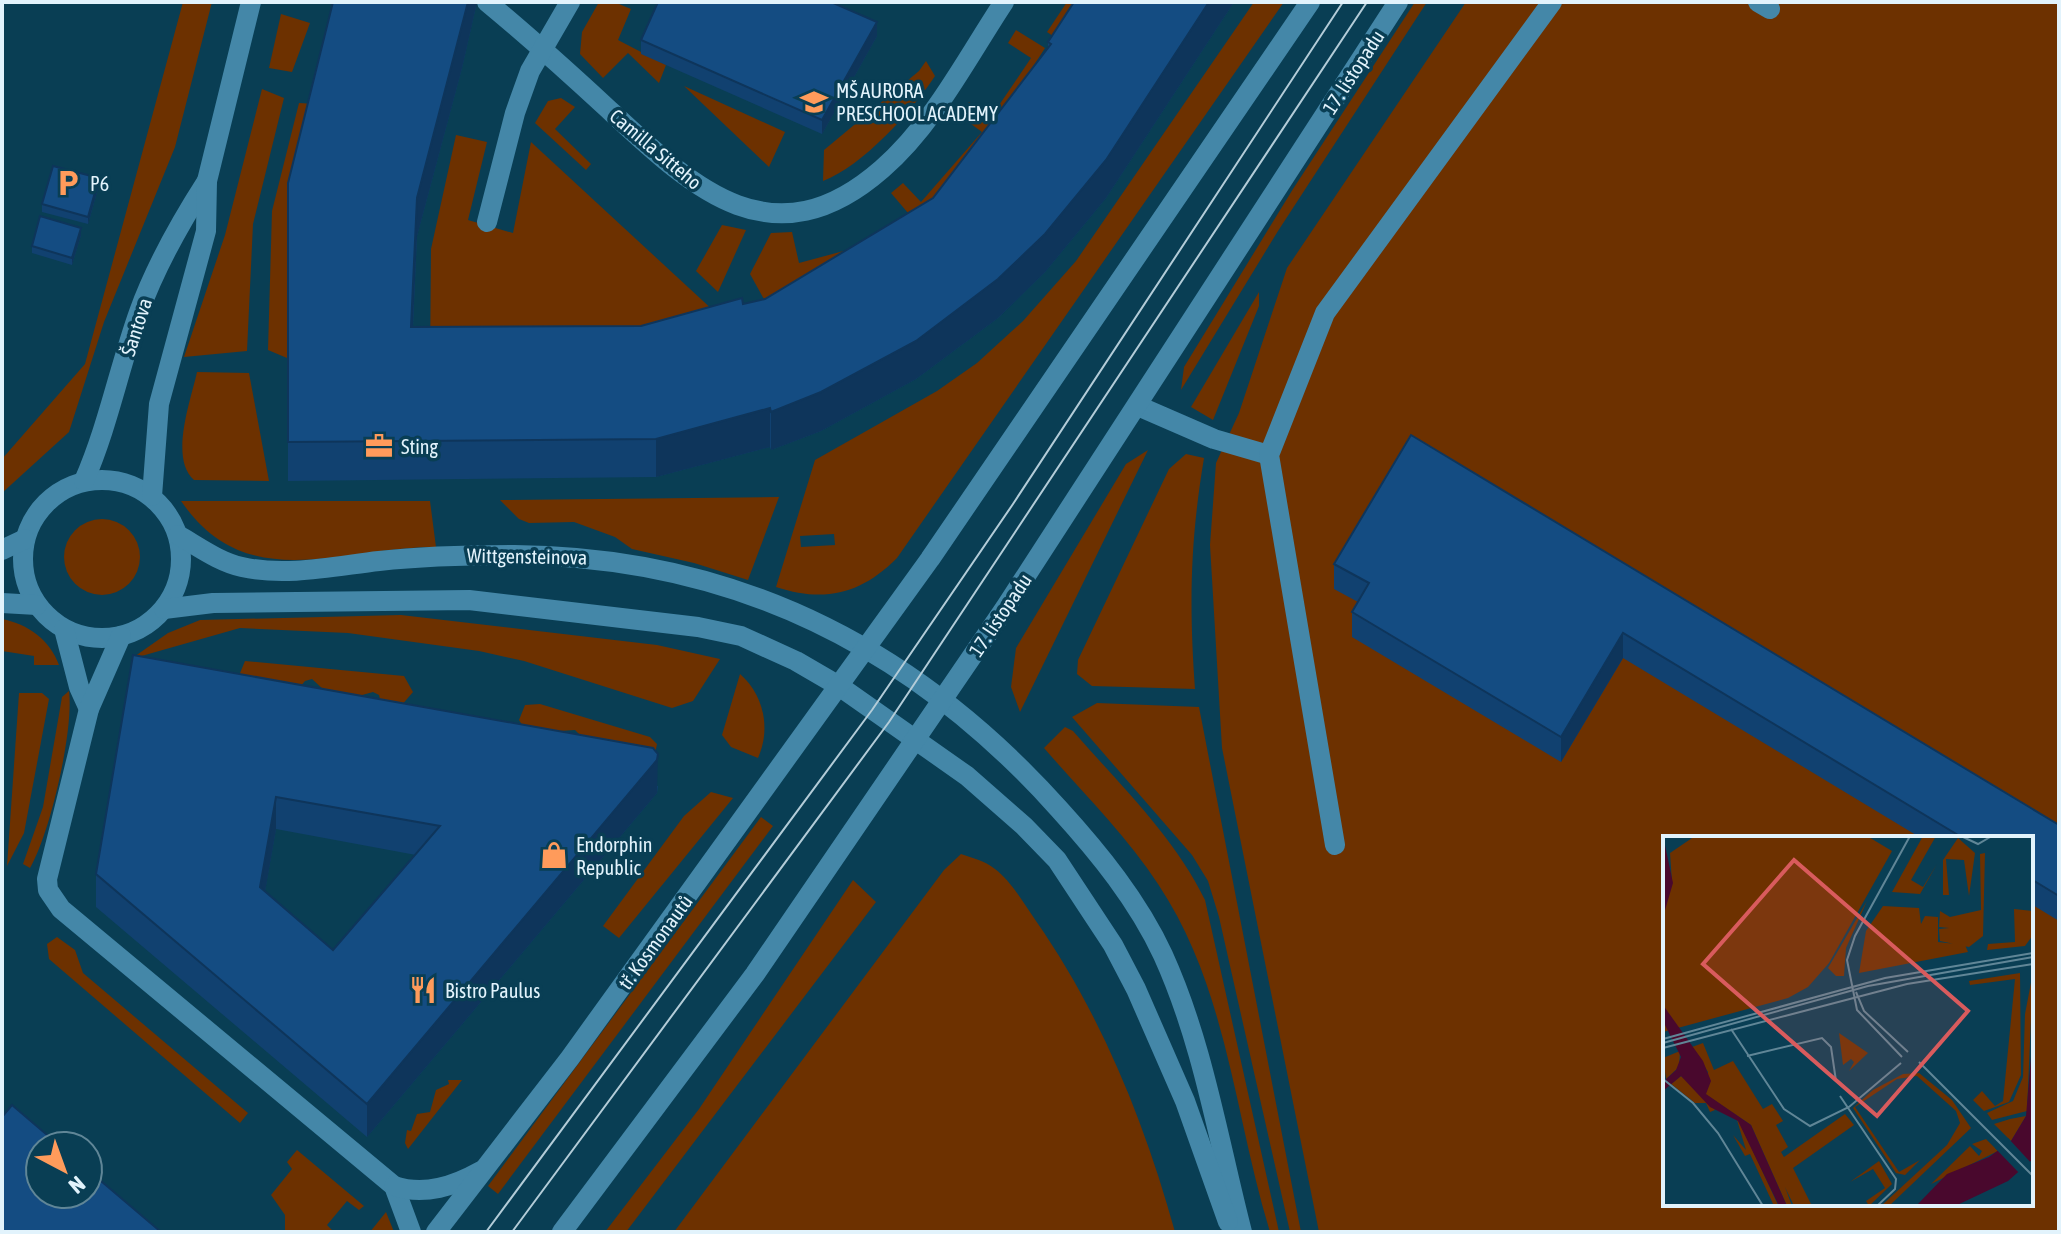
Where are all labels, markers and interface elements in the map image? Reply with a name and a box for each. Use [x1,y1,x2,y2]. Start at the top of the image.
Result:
street label: 17. listopadu [1317,26,1389,118]
place label: MŠ AURORA PRESCHOOL ACADEMY [836,79,998,125]
school or university icon: MŠ AURORA PRESCHOOL ACADEMY [799,87,829,117]
street label: Camilla Sitteho [606,104,706,194]
parking icon: P6 [53,168,83,198]
place label: P6 [90,172,109,195]
street label: Šantova [116,295,156,359]
office icon: Sting [364,431,394,461]
place label: Sting [401,435,438,458]
street label: Wittgensteinova [467,543,587,569]
street label: 17. listopadu [964,569,1036,661]
place label: Endorphin Republic [576,833,652,879]
inset map [1663,836,2033,1206]
shop icon: Endorphin Republic [539,840,569,870]
street label: tř. Kosmonautů [613,890,697,994]
restaurant icon: Bistro Paulus [408,975,438,1005]
place label: Bistro Paulus [445,979,540,1002]
north arrow [24,1130,104,1210]
text: N [64,1171,91,1199]

